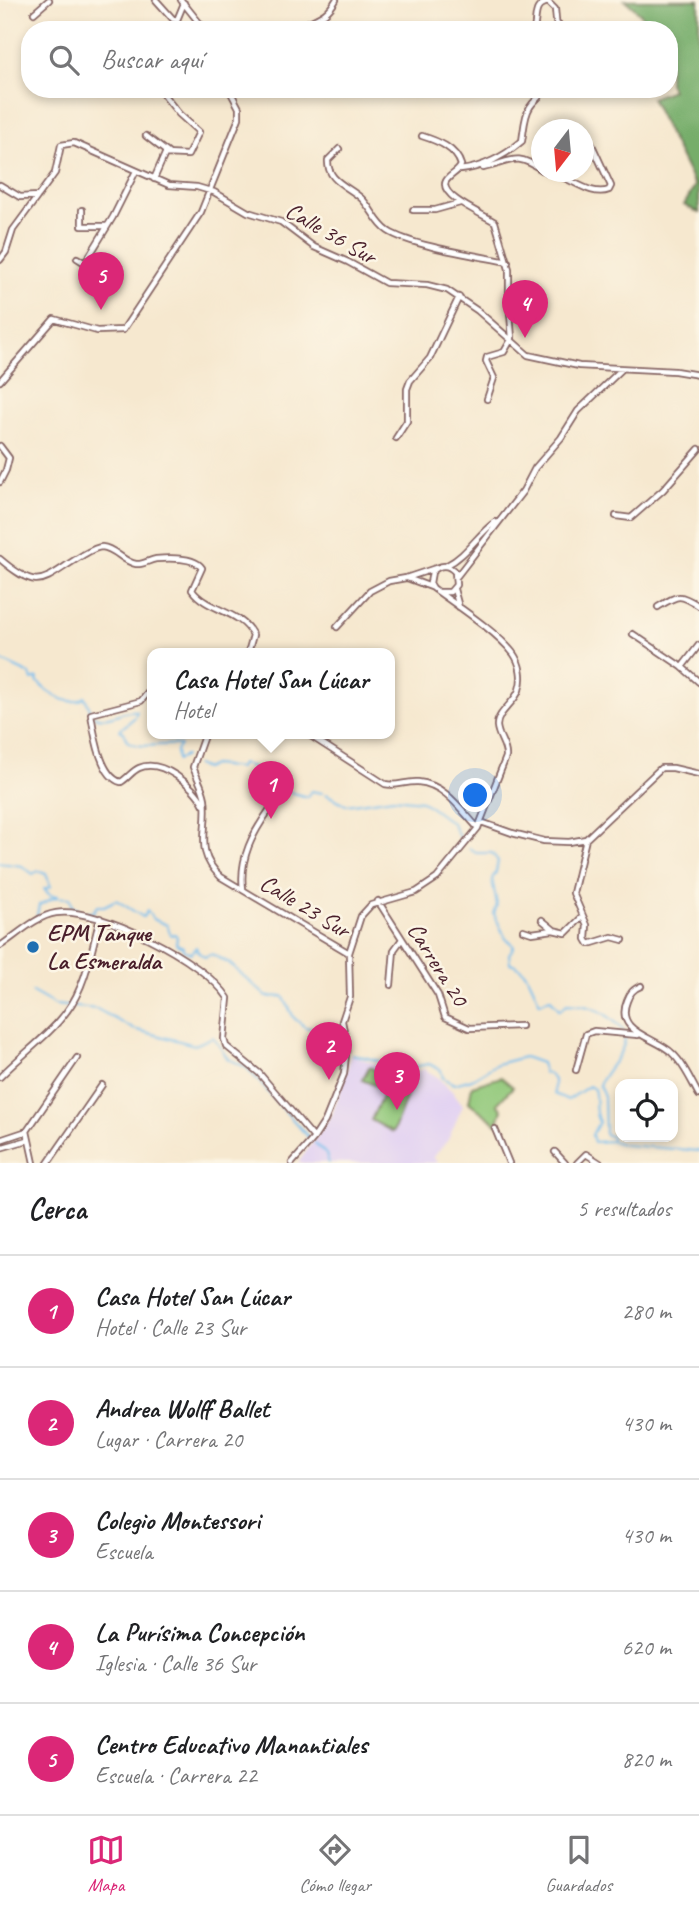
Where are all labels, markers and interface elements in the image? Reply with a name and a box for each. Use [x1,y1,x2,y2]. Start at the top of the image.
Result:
search box [21,21,678,98]
icon: search [45,41,83,79]
text: Buscar aquí [101,43,203,76]
north arrow [531,119,594,182]
street label: Calle 36 Sur [280,195,384,272]
pin: 5 [78,252,124,310]
pin: 4 [502,280,548,338]
popup [147,648,395,739]
text: Casa Hotel San Lúcar [174,663,368,696]
text: Hotel [174,696,214,725]
pin: 1 [248,761,294,819]
your location [458,778,492,812]
street label: Calle 23 Sur [255,867,357,946]
street label: Carrera 20 [401,917,476,1013]
place label: EPM Tanque La Esmeralda [47,918,163,976]
marker: EPM Tanque La Esmeralda [25,939,41,955]
pin: 2 [306,1022,352,1080]
pin: 3 [374,1052,420,1110]
map controls [615,1079,678,1142]
button: locate [615,1079,678,1142]
text: Cerca [28,1190,86,1228]
text: 5 resultados [577,1194,671,1223]
text: Casa Hotel San Lúcar [95,1280,290,1313]
text: 1 [46,1297,56,1326]
text: 280 m [622,1297,671,1326]
text: Hotel · Calle 23 Sur [95,1313,246,1342]
text: Andrea Wolff Ballet [95,1392,269,1425]
text: 2 [46,1409,56,1438]
text: 430 m [622,1409,671,1438]
text: Lugar · Carrera 20 [95,1425,242,1454]
text: Colegio Montessori [95,1504,260,1537]
text: 3 [46,1521,56,1550]
text: 430 m [622,1521,671,1550]
text: Escuela [95,1537,152,1566]
text: La Purísima Concepción [95,1616,304,1649]
text: 4 [46,1633,56,1662]
text: 620 m [622,1633,671,1662]
text: Iglesia · Calle 36 Sur [95,1649,256,1678]
text: Centro Educativo Manantiales [95,1728,367,1761]
text: 5 [46,1745,56,1774]
text: 820 m [622,1745,671,1774]
text: Escuela · Carrera 22 [95,1761,257,1790]
tab: Mapa [87,1831,125,1897]
tab: Cómo llegar [299,1831,371,1897]
tab: Guardados [545,1831,612,1897]

